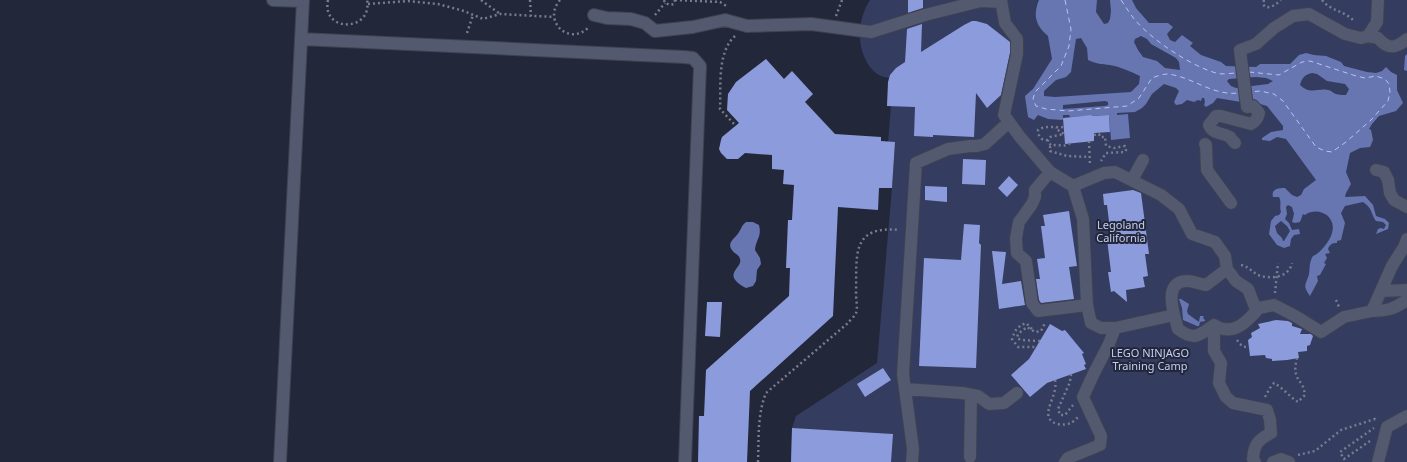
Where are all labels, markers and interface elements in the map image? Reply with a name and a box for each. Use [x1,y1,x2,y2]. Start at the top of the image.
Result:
park label: Legoland California [1096,217,1146,245]
park label: LEGO NINJAGO Training Camp [1111,345,1189,373]

